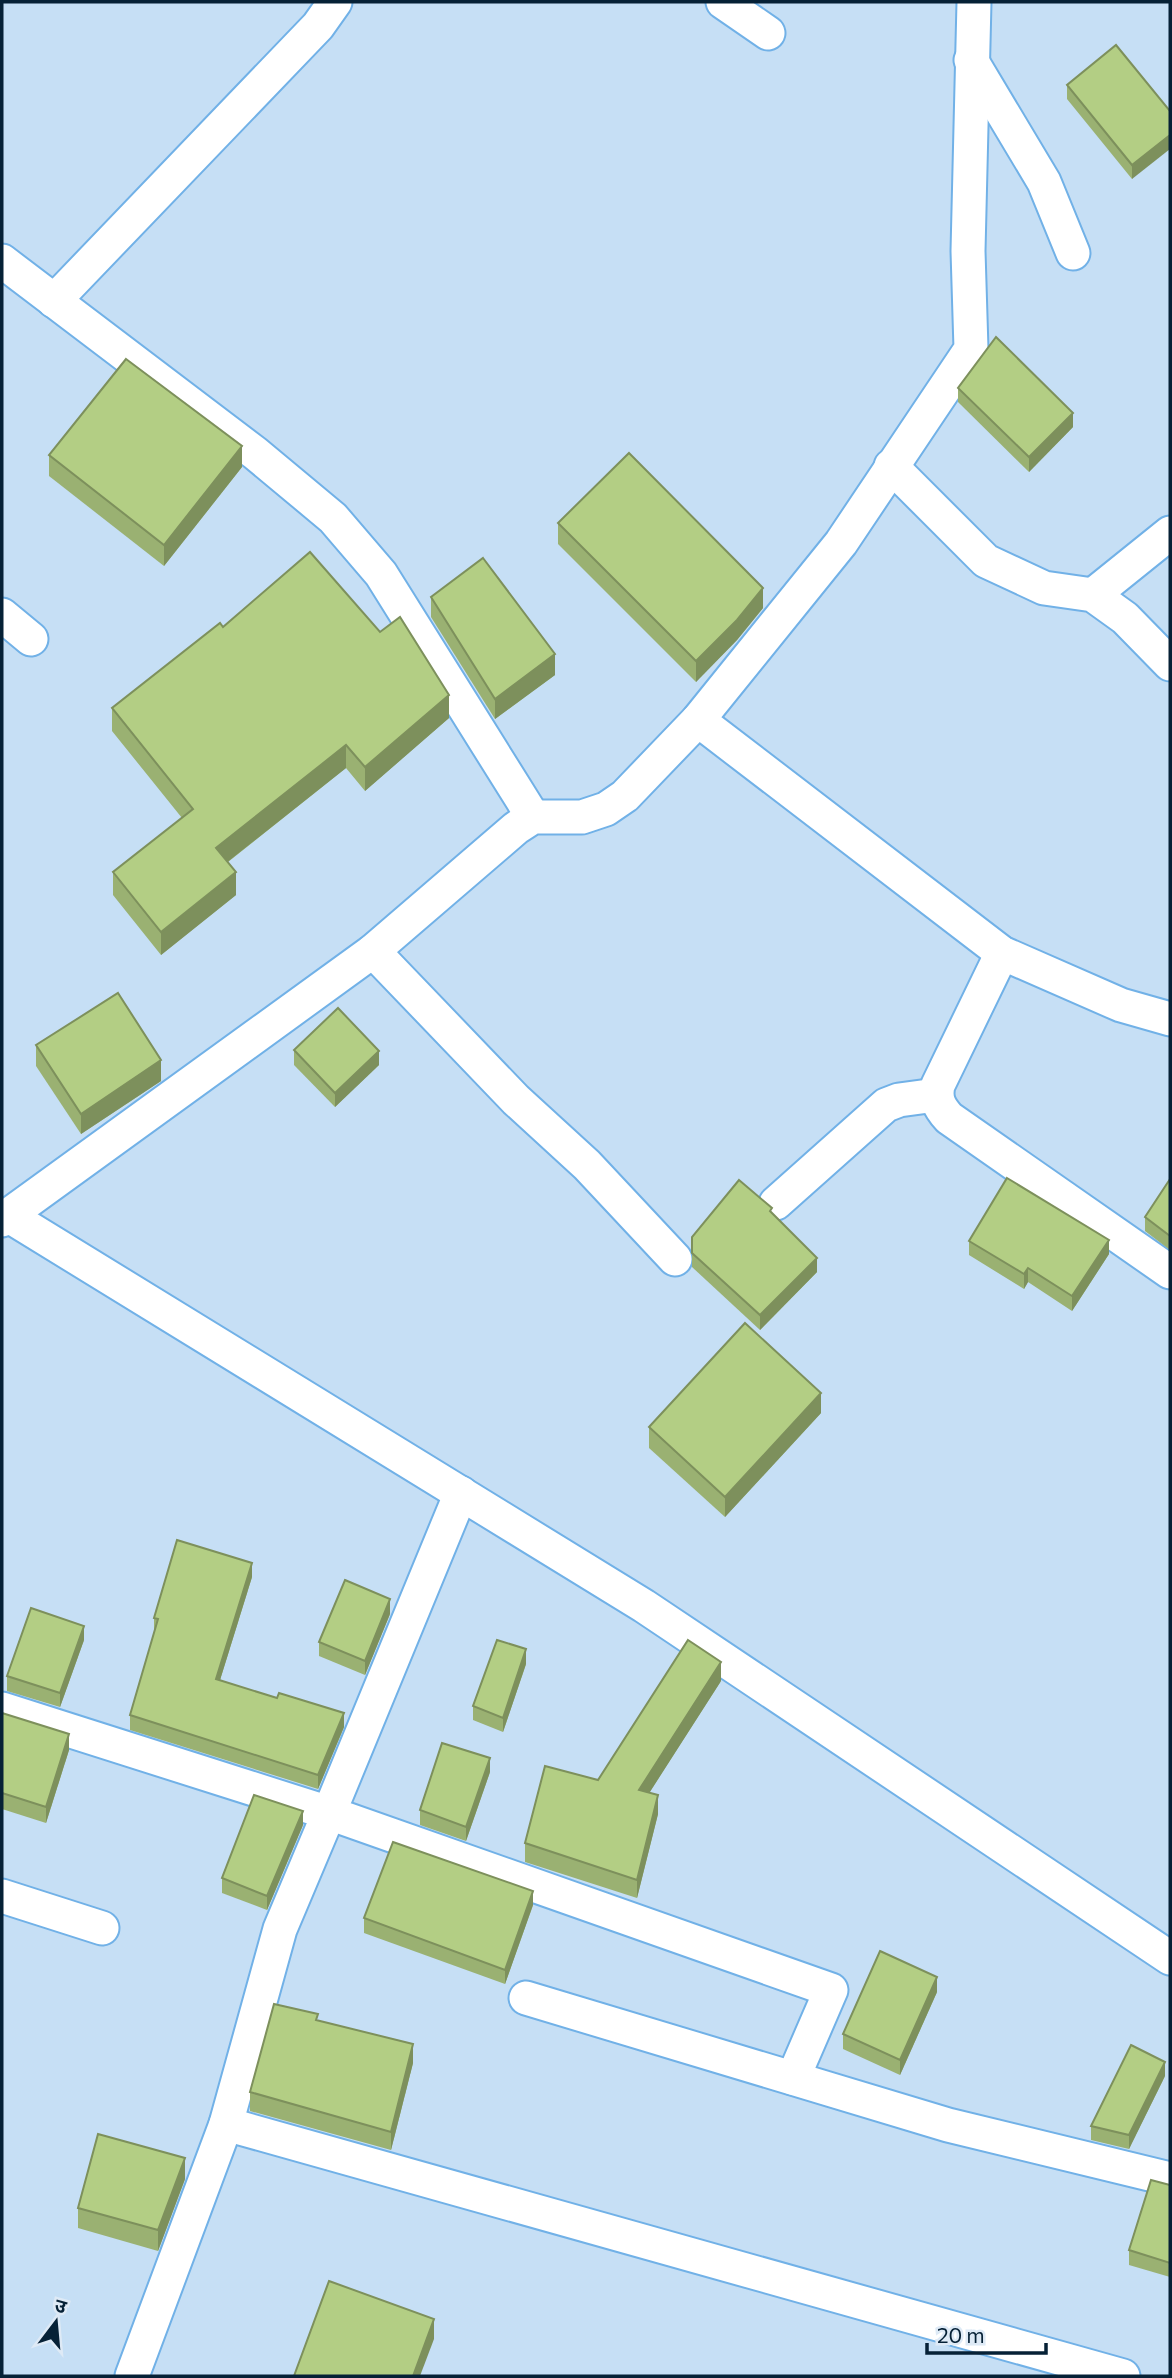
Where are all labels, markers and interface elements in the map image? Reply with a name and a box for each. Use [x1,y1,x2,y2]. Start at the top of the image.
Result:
north arrow [21,2287,91,2357]
text: उ [52,2293,70,2318]
scale bar [927,2312,1046,2356]
text: 20 m [937,2322,985,2347]

